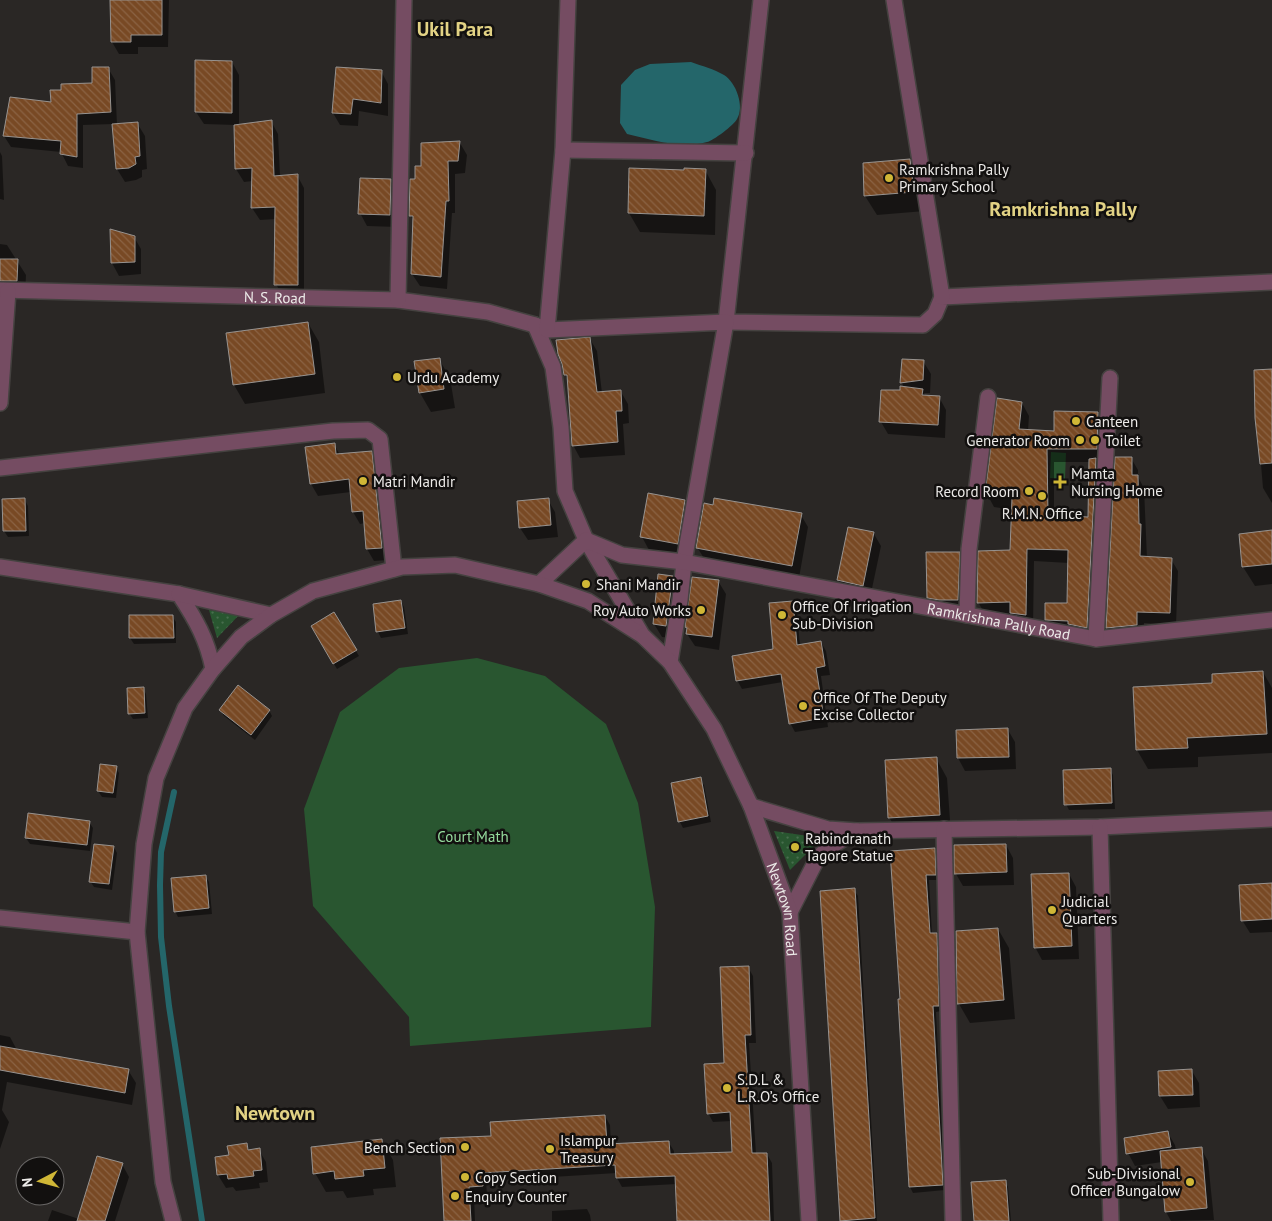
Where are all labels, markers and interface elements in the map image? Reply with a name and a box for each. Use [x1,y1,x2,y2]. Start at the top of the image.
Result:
district label: Ukil Para [417,16,493,42]
place label: Ramkrishna Pally Primary School [899,160,1009,196]
marker: Ramkrishna Pally Primary School [883,172,895,184]
district label: Ramkrishna Pally [989,196,1137,222]
street label: N. S. Road [244,287,306,307]
place label: Urdu Academy [407,368,499,387]
marker: Urdu Academy [391,371,403,383]
place label: Canteen [1086,412,1138,431]
marker: Canteen [1070,415,1082,427]
place label: Generator Room [966,431,1070,450]
place label: Toilet [1105,431,1141,450]
marker: Generator Room [1074,434,1086,446]
marker: Toilet [1089,434,1101,446]
place label: Mamta Nursing Home [1071,464,1163,500]
place label: Matri Mandir [373,472,455,491]
marker: Matri Mandir [357,475,369,487]
marker: Mamta Nursing Home [1053,475,1067,489]
place label: Record Room [935,482,1019,501]
marker: Record Room [1023,485,1035,497]
marker: R.M.N. Office [1036,490,1048,502]
place label: R.M.N. Office [1002,504,1082,523]
place label: Shani Mandir [596,575,681,594]
marker: Shani Mandir [580,578,592,590]
place label: Office Of Irrigation Sub-Division [792,597,912,633]
street label: Ramkrishna Pally Road [926,598,1072,644]
place label: Roy Auto Works [593,601,691,620]
marker: Roy Auto Works [695,604,707,616]
marker: Office Of Irrigation Sub-Division [776,609,788,621]
place label: Office Of The Deputy Excise Collector [813,688,947,724]
marker: Office Of The Deputy Excise Collector [797,700,809,712]
park label: Court Math [437,827,509,846]
place label: Rabindranath Tagore Statue [805,829,893,865]
marker: Rabindranath Tagore Statue [789,841,801,853]
street label: Newtown Road [763,860,802,957]
place label: Judicial Quarters [1061,892,1117,928]
marker: Judicial Quarters [1046,904,1058,916]
place label: S.D.L & L.R.O’s Office [737,1070,819,1106]
marker: S.D.L & L.R.O’s Office [721,1082,733,1094]
district label: Newtown [235,1100,315,1126]
place label: Islampur Treasury [560,1131,616,1167]
place label: Bench Section [364,1138,455,1157]
marker: Bench Section [459,1141,471,1153]
marker: Islampur Treasury [544,1143,556,1155]
north arrow [15,1156,65,1206]
place label: Sub-Divisional Officer Bungalow [1070,1164,1181,1200]
place label: Copy Section [475,1168,557,1187]
marker: Copy Section [459,1171,471,1183]
marker: Sub-Divisional Officer Bungalow [1184,1176,1196,1188]
text: N [18,1177,37,1188]
place label: Enquiry Counter [465,1187,567,1206]
marker: Enquiry Counter [449,1190,461,1202]

